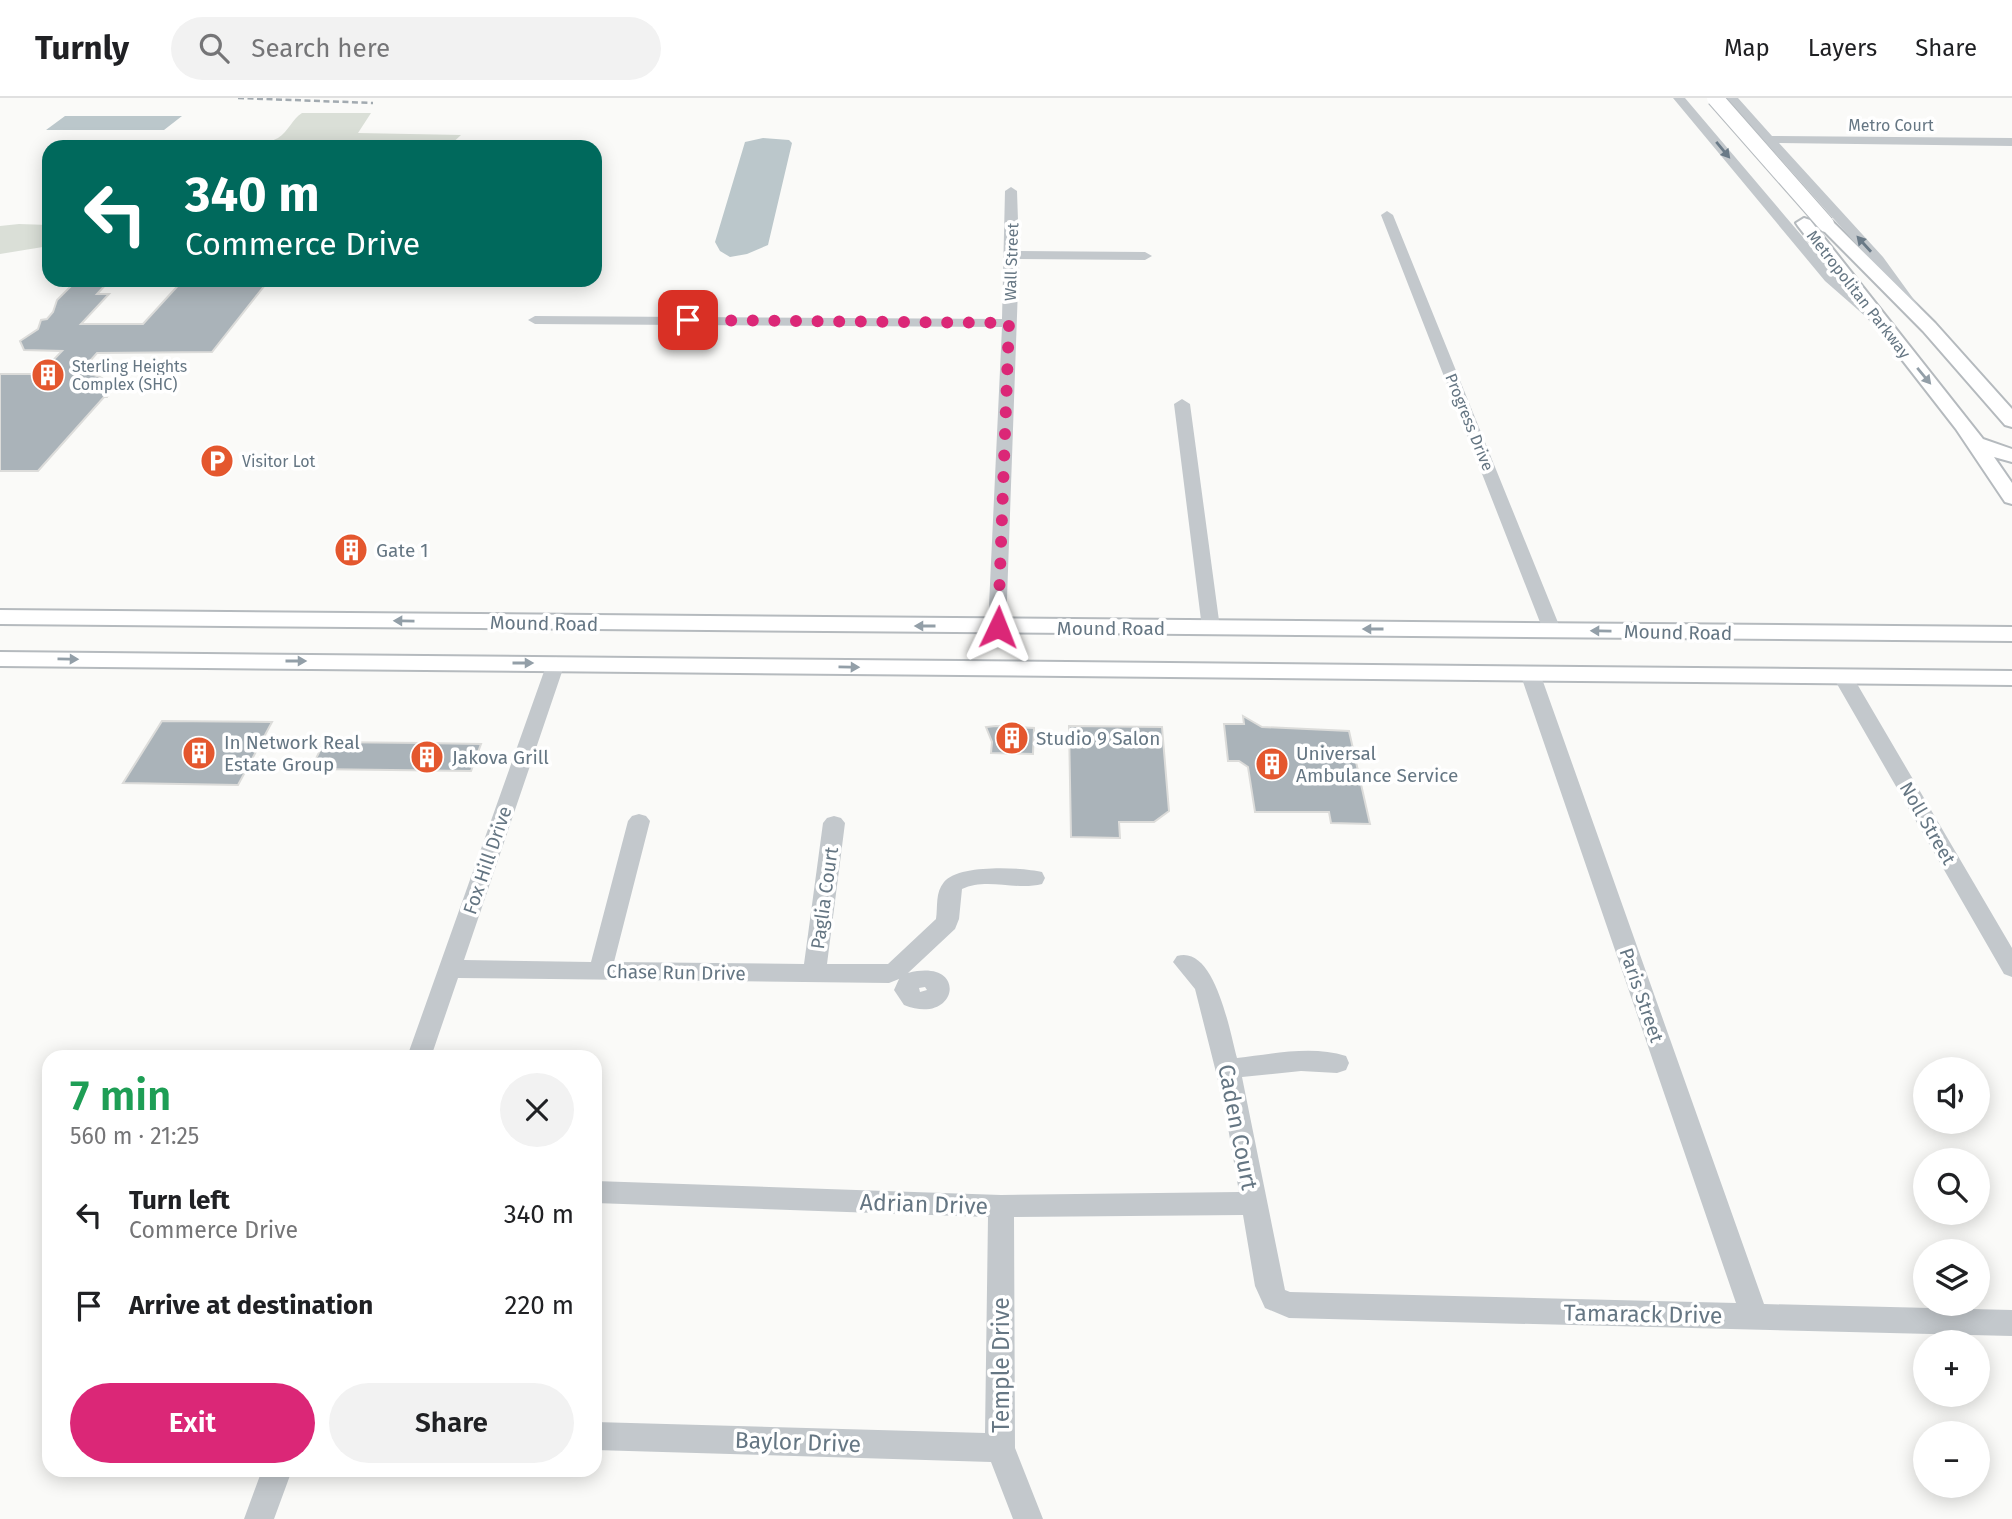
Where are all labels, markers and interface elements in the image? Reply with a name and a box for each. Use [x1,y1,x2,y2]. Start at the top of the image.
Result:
search box [171,17,661,80]
text: Turnly [35,28,129,68]
icon: search [195,29,233,67]
text: Search here [251,33,390,64]
text: Map [1724,34,1770,62]
text: Layers [1808,34,1877,62]
text: Share [1915,34,1977,62]
street label: Metro Court [1848,116,1934,135]
one-way arrow [1715,142,1730,159]
text: 340 m [185,165,320,224]
icon: left [70,168,161,259]
street label: Wall Street [1001,222,1022,301]
text: Commerce Drive [185,225,420,263]
street label: Metropolitan Parkway [1803,227,1915,362]
one-way arrow [1856,235,1872,253]
pin [658,290,718,350]
icon: arrive [669,301,707,339]
building icon: Sterling Heights Complex (SHC) [29,356,67,394]
place label: Sterling Heights Complex (SHC) [72,357,187,394]
one-way arrow [1916,367,1932,385]
street label: Progress Drive [1441,371,1498,474]
parking icon: Visitor Lot [198,442,236,480]
place label: Visitor Lot [242,452,316,471]
building icon: Gate 1 [332,531,370,569]
place label: Gate 1 [376,539,429,562]
position arrow [961,590,1035,664]
street label: Mound Road [490,611,598,636]
one-way arrow [393,616,415,627]
street label: Mound Road [1057,617,1165,640]
one-way arrow [914,620,936,632]
street label: Mound Road [1624,620,1732,645]
one-way arrow [1362,623,1384,635]
one-way arrow [1590,625,1612,637]
one-way arrow [57,653,79,665]
one-way arrow [285,655,307,667]
one-way arrow [512,657,534,669]
one-way arrow [838,661,860,673]
building icon: Studio 9 Salon [993,719,1031,757]
place label: Studio 9 Salon [1036,727,1160,750]
place label: In Network Real Estate Group [224,731,360,776]
building icon: In Network Real Estate Group [180,734,218,772]
building icon: Jakova Grill [408,738,446,776]
place label: Universal Ambulance Service [1296,742,1458,787]
building icon: Universal Ambulance Service [1253,745,1291,783]
place label: Jakova Grill [452,746,549,769]
street label: Noll Street [1895,778,1961,869]
street label: Fox Hill Drive [458,803,517,917]
street label: Paglia Court [806,845,843,951]
street label: Paris Street [1615,945,1668,1046]
street label: Chase Run Drive [606,960,746,985]
map controls [1913,1057,1990,1498]
button: sound [1913,1057,1990,1134]
street label: Caden Court [1212,1062,1264,1193]
text: 7 min [70,1071,171,1121]
button: close [500,1073,574,1147]
text: 560 m · 21:25 [70,1122,199,1150]
button: search [1913,1148,1990,1225]
text: Turn left [129,1185,230,1216]
street label: Adrian Drive [859,1188,989,1220]
icon: left [70,1196,108,1234]
text: 340 m [504,1199,574,1230]
text: Commerce Drive [129,1216,298,1244]
button: layers [1913,1239,1990,1316]
icon: arrive [70,1287,108,1325]
text: Arrive at destination [129,1290,373,1321]
text: 220 m [505,1290,574,1321]
street label: Temple Drive [987,1297,1015,1433]
street label: Tamarack Drive [1563,1299,1723,1329]
button: + [1913,1330,1990,1407]
button: Exit [70,1383,315,1463]
button: Share [329,1383,574,1463]
button: − [1913,1421,1990,1498]
street label: Baylor Drive [734,1426,862,1458]

